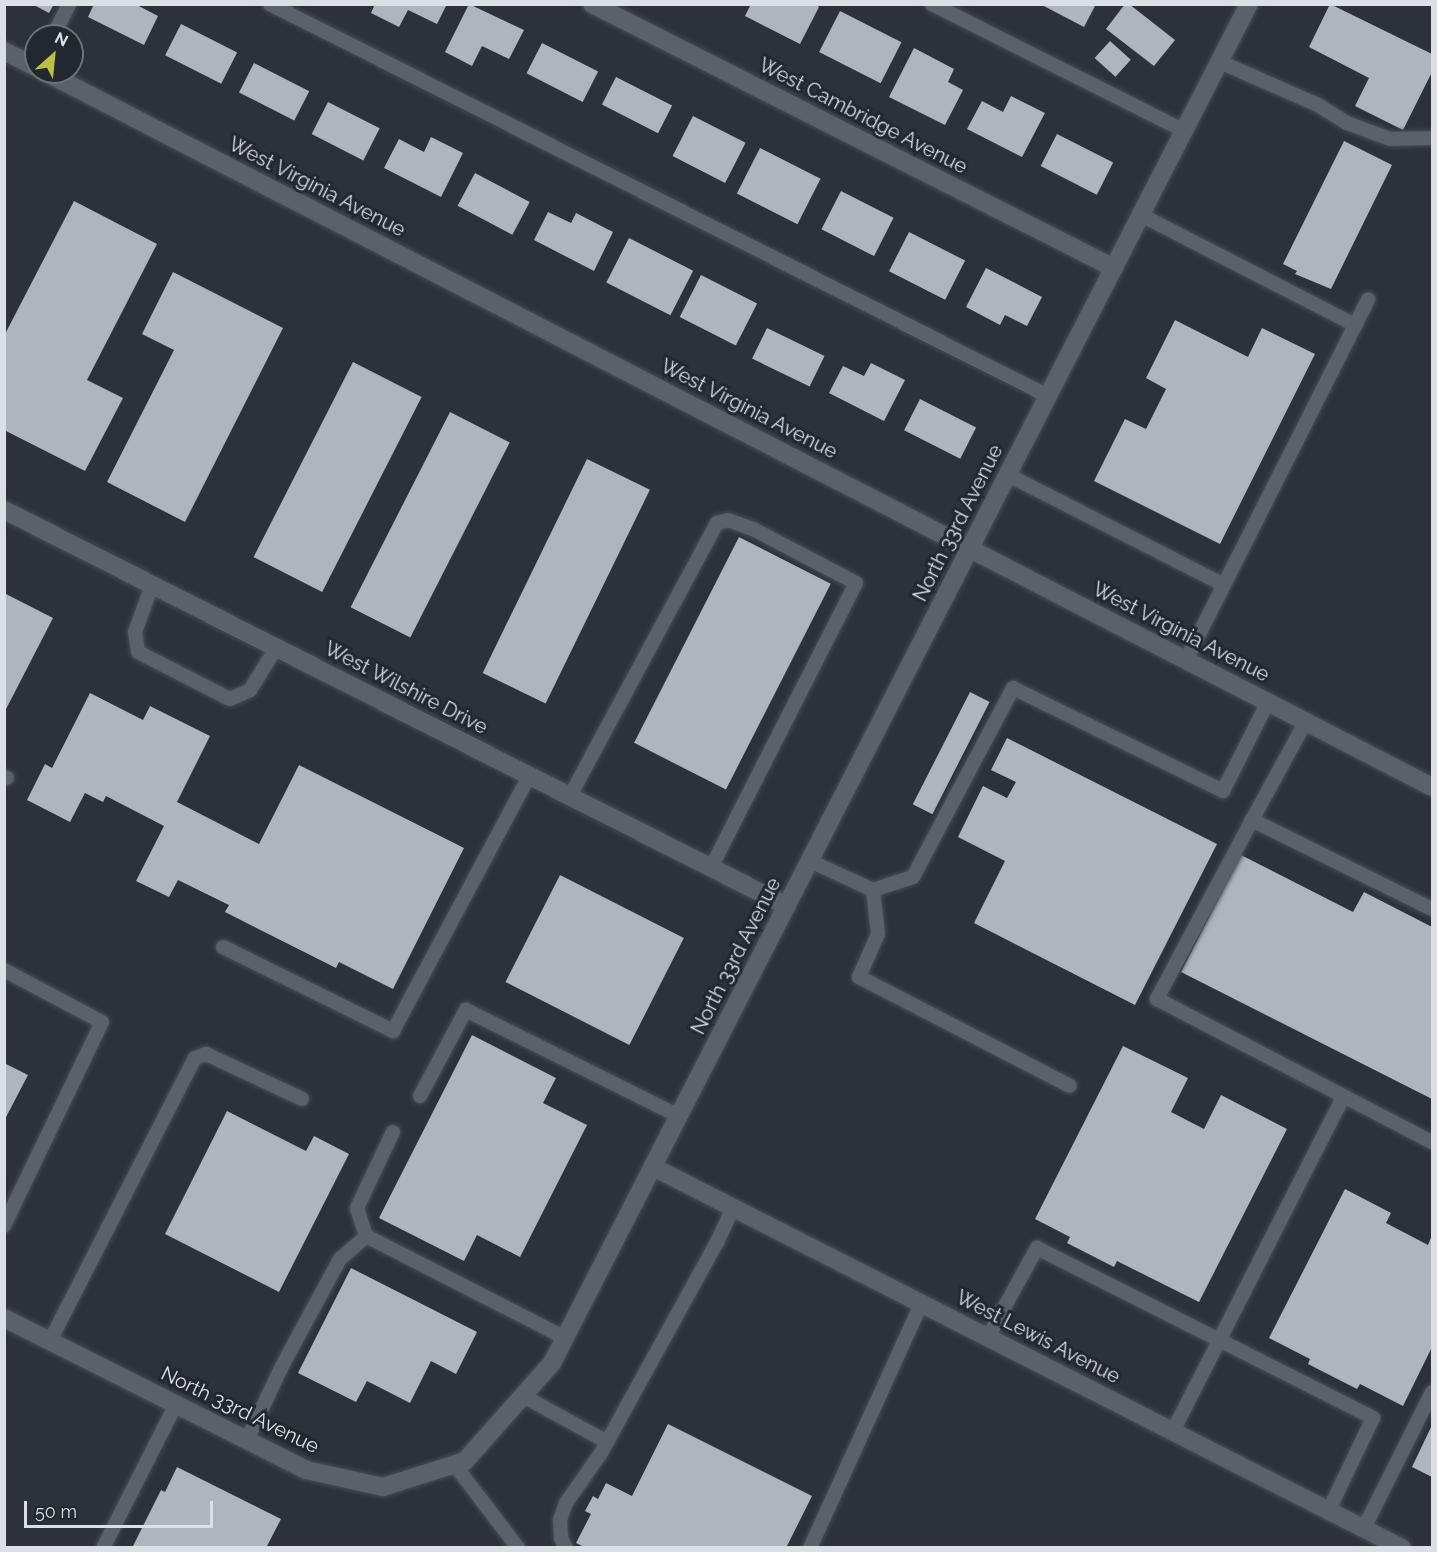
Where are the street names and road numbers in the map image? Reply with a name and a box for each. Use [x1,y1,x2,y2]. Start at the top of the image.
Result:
street label: West Cambridge Avenue [754,53,972,179]
street label: West Virginia Avenue [224,132,410,242]
street label: West Virginia Avenue [656,354,842,464]
street label: North 33rd Avenue [908,440,1008,606]
street label: West Virginia Avenue [1088,577,1274,687]
street label: West Wilshire Drive [320,636,492,740]
street label: North 33rd Avenue [686,873,786,1039]
street label: West Lewis Avenue [952,1285,1124,1389]
street label: North 33rd Avenue [157,1361,323,1459]

